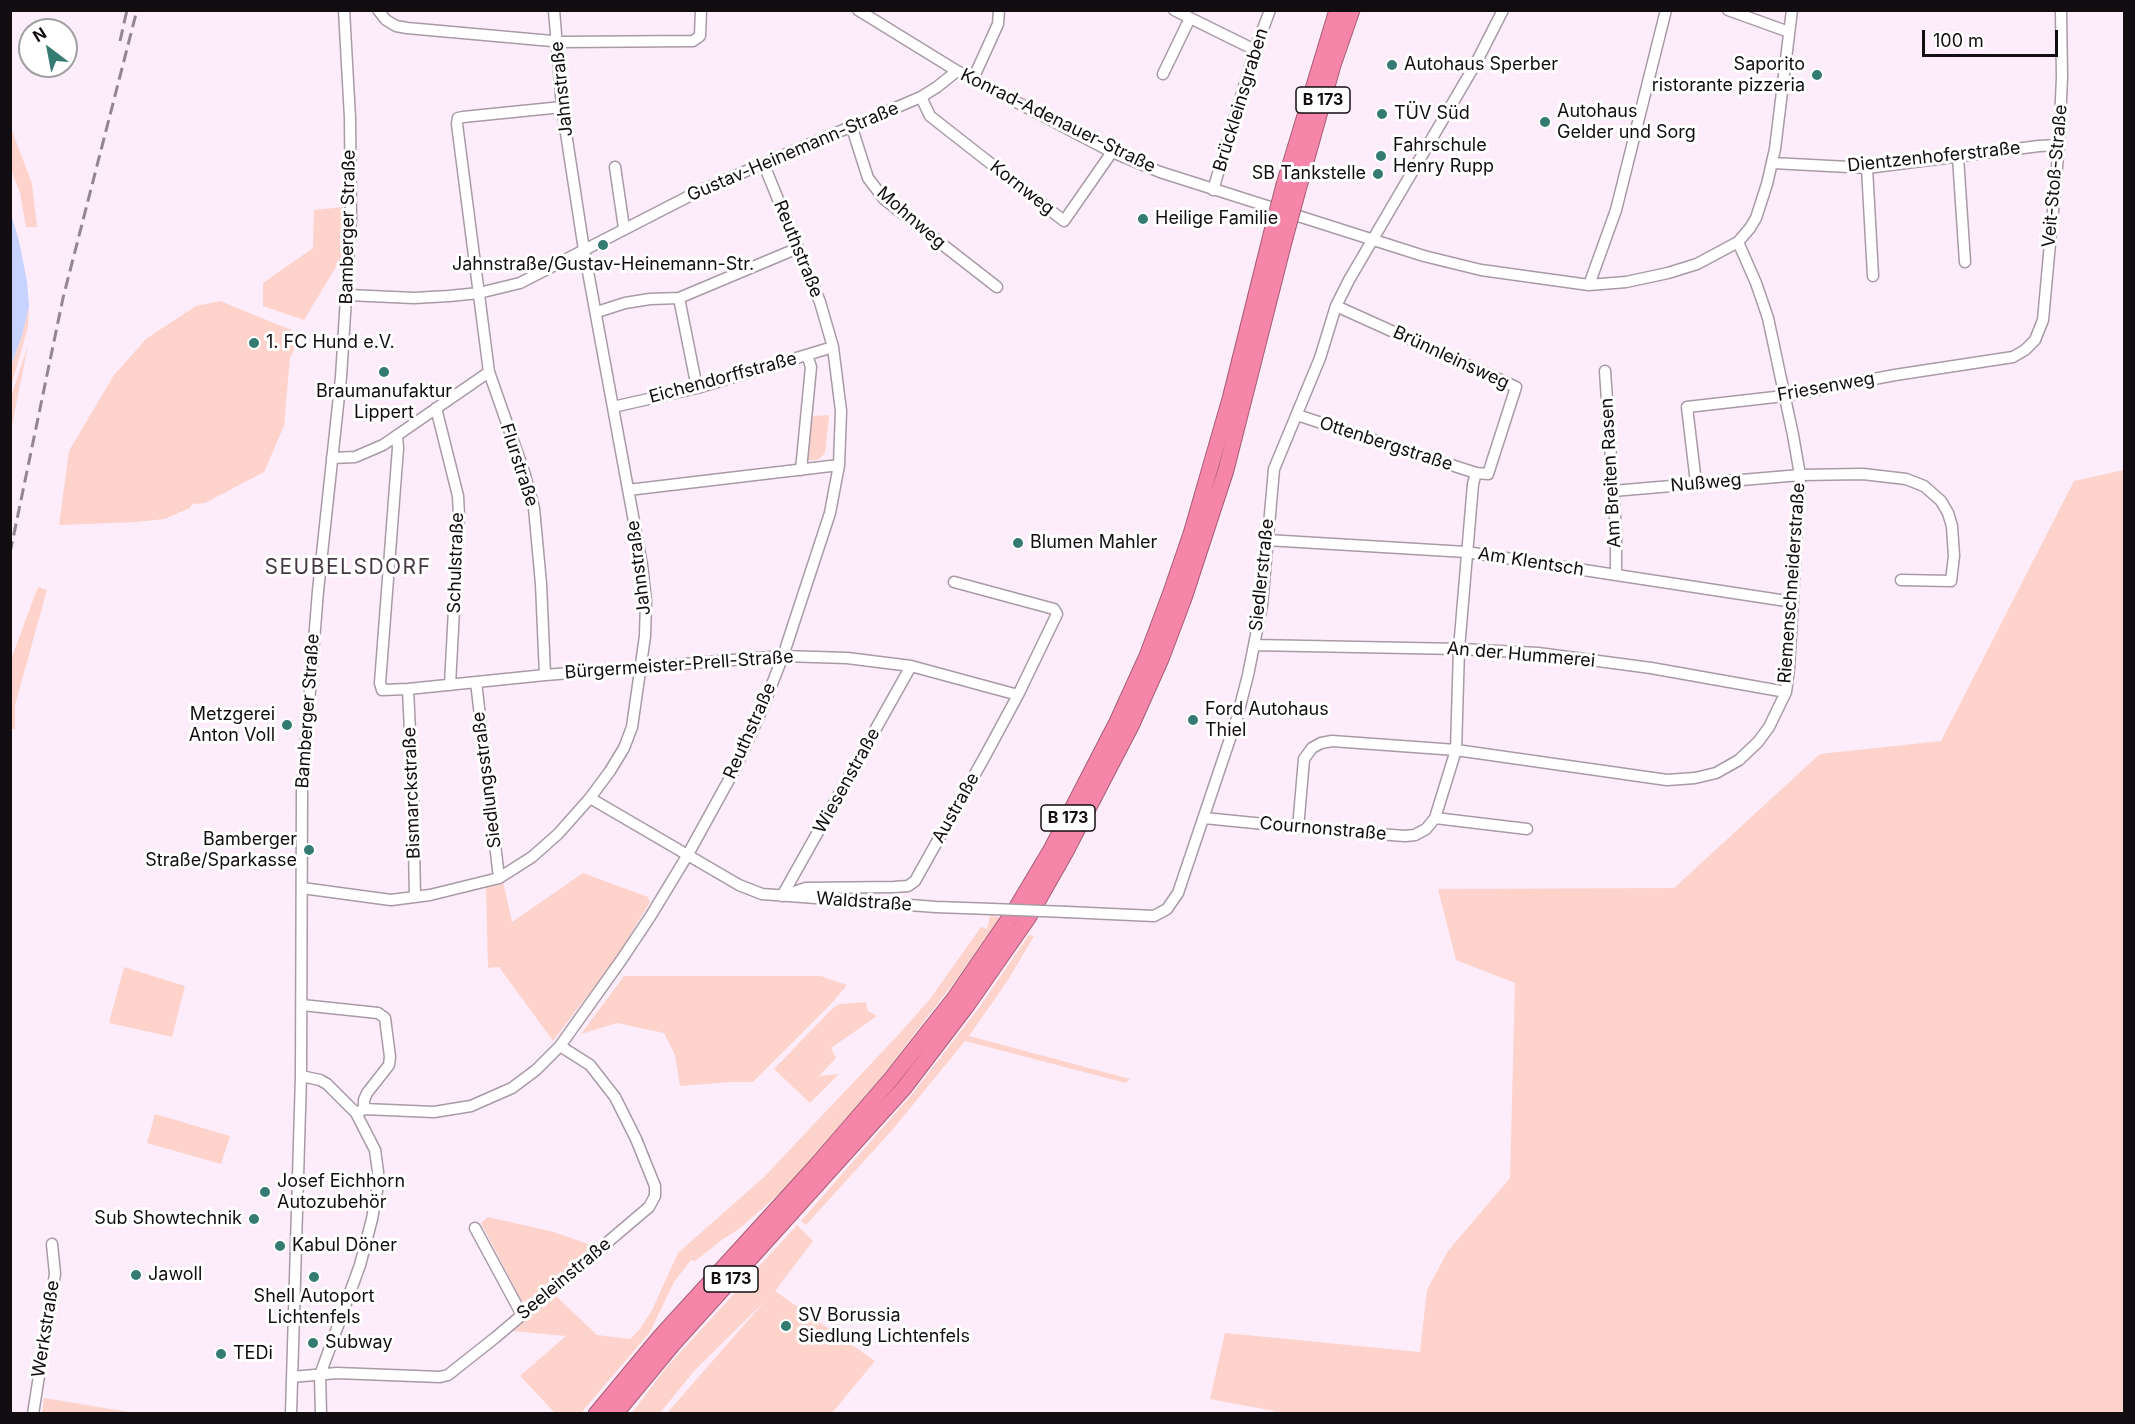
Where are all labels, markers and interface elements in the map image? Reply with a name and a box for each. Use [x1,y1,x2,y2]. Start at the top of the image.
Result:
north arrow [18,18,78,78]
scale bar [1925,18,2062,56]
text: N [29,23,50,46]
street label: Brückleinsgraben [1209,26,1273,174]
text: 100 m [1933,30,1984,51]
street label: Jahnstraße [546,40,578,138]
place label: Autohaus Sperber [1404,54,1558,76]
place label: Saporito ristorante pizzeria [1652,54,1805,97]
marker: Autohaus Sperber [1385,58,1399,72]
street label: Konrad-Adenauer-Straße [957,64,1159,178]
marker: Saporito ristorante pizzeria [1810,68,1824,82]
road number: B 173 [1296,87,1350,113]
street label: Gustav-Heinemann-Straße [684,98,902,206]
place label: Autohaus Gelder und Sorg [1557,101,1696,144]
place label: TÜV Süd [1394,103,1470,125]
street label: Veit-Stoß-Straße [2038,104,2072,248]
marker: TÜV Süd [1375,107,1389,121]
marker: Autohaus Gelder und Sorg [1538,115,1552,129]
place label: Fahrschule Henry Rupp [1393,135,1494,178]
street label: Dientzenhoferstraße [1846,137,2022,177]
street label: Bamberger Straße [336,149,360,305]
marker: Fahrschule Henry Rupp [1374,149,1388,163]
street label: Kornweg [985,156,1059,220]
place label: SB Tankstelle [1252,163,1366,185]
marker: SB Tankstelle [1371,167,1385,181]
street label: Mohnweg [872,182,950,254]
street label: Reuthstraße [769,197,827,301]
place label: Heilige Familie [1155,208,1278,230]
marker: Heilige Familie [1136,212,1150,226]
marker: Jahnstraße/Gustav-Heinemann-Str. [596,238,610,252]
place label: Jahnstraße/Gustav-Heinemann-Str. [452,254,754,276]
street label: Brünnleinsweg [1389,322,1513,394]
place label: 1. FC Hund e.V. [266,332,395,354]
marker: 1. FC Hund e.V. [247,336,261,350]
street label: Eichendorffstraße [647,348,799,408]
marker: Braumanufaktur Lippert [377,365,391,379]
street label: Friesenweg [1776,368,1876,406]
place label: Braumanufaktur Lippert [316,381,452,424]
street label: Am Breiten Rasen [1596,397,1626,549]
street label: Ottenbergstraße [1317,412,1455,476]
street label: Flurstraße [495,421,543,509]
street label: Nußweg [1670,469,1742,497]
street label: Riemenschneiderstraße [1774,482,1810,684]
street label: Schulstraße [443,512,469,614]
street label: Siedlerstraße [1245,518,1279,632]
street label: Jahnstraße [622,519,656,617]
place label: Blumen Mahler [1030,532,1157,554]
marker: Blumen Mahler [1011,536,1025,550]
street label: Am Klentsch [1476,543,1586,581]
district label: SEUBELSDORF [264,555,432,581]
street label: Bamberger Straße [292,633,324,789]
street label: An der Hummerei [1446,638,1596,672]
street label: Bürgermeister-Prell-Straße [564,646,794,684]
street label: Reuthstraße [719,680,781,782]
place label: Ford Autohaus Thiel [1205,699,1329,742]
place label: Metzgerei Anton Voll [189,704,275,746]
street label: Siedlungsstraße [468,710,506,850]
marker: Ford Autohaus Thiel [1186,713,1200,727]
marker: Metzgerei Anton Voll [280,718,294,732]
street label: Wiesenstraße [809,725,885,837]
street label: Bismarckstraße [399,727,425,859]
street label: Austraße [928,769,984,847]
road number: B 173 [1041,805,1095,831]
street label: Cournonstraße [1259,813,1387,845]
place label: Bamberger Straße/Sparkasse [145,829,297,872]
marker: Bamberger Straße/Sparkasse [302,843,316,857]
street label: Waldstraße [815,888,913,916]
place label: Josef Eichhorn Autozubehör [277,1171,405,1214]
marker: Josef Eichhorn Autozubehör [258,1185,272,1199]
place label: Sub Showtechnik [94,1208,242,1230]
marker: Sub Showtechnik [247,1212,261,1226]
street label: Seeleinstraße [513,1233,615,1325]
place label: Kabul Döner [292,1235,397,1257]
marker: Kabul Döner [273,1239,287,1253]
place label: Jawoll [148,1264,202,1286]
road number: B 173 [704,1266,758,1292]
marker: Jawoll [129,1268,143,1282]
marker: Shell Autoport Lichtenfels [307,1270,321,1284]
street label: Werkstraße [28,1279,64,1379]
place label: Shell Autoport Lichtenfels [254,1286,374,1328]
place label: SV Borussia Siedlung Lichtenfels [798,1305,970,1348]
marker: SV Borussia Siedlung Lichtenfels [779,1319,793,1333]
place label: Subway [325,1332,393,1354]
marker: Subway [306,1336,320,1350]
place label: TEDi [233,1343,273,1365]
marker: TEDi [214,1347,228,1361]

